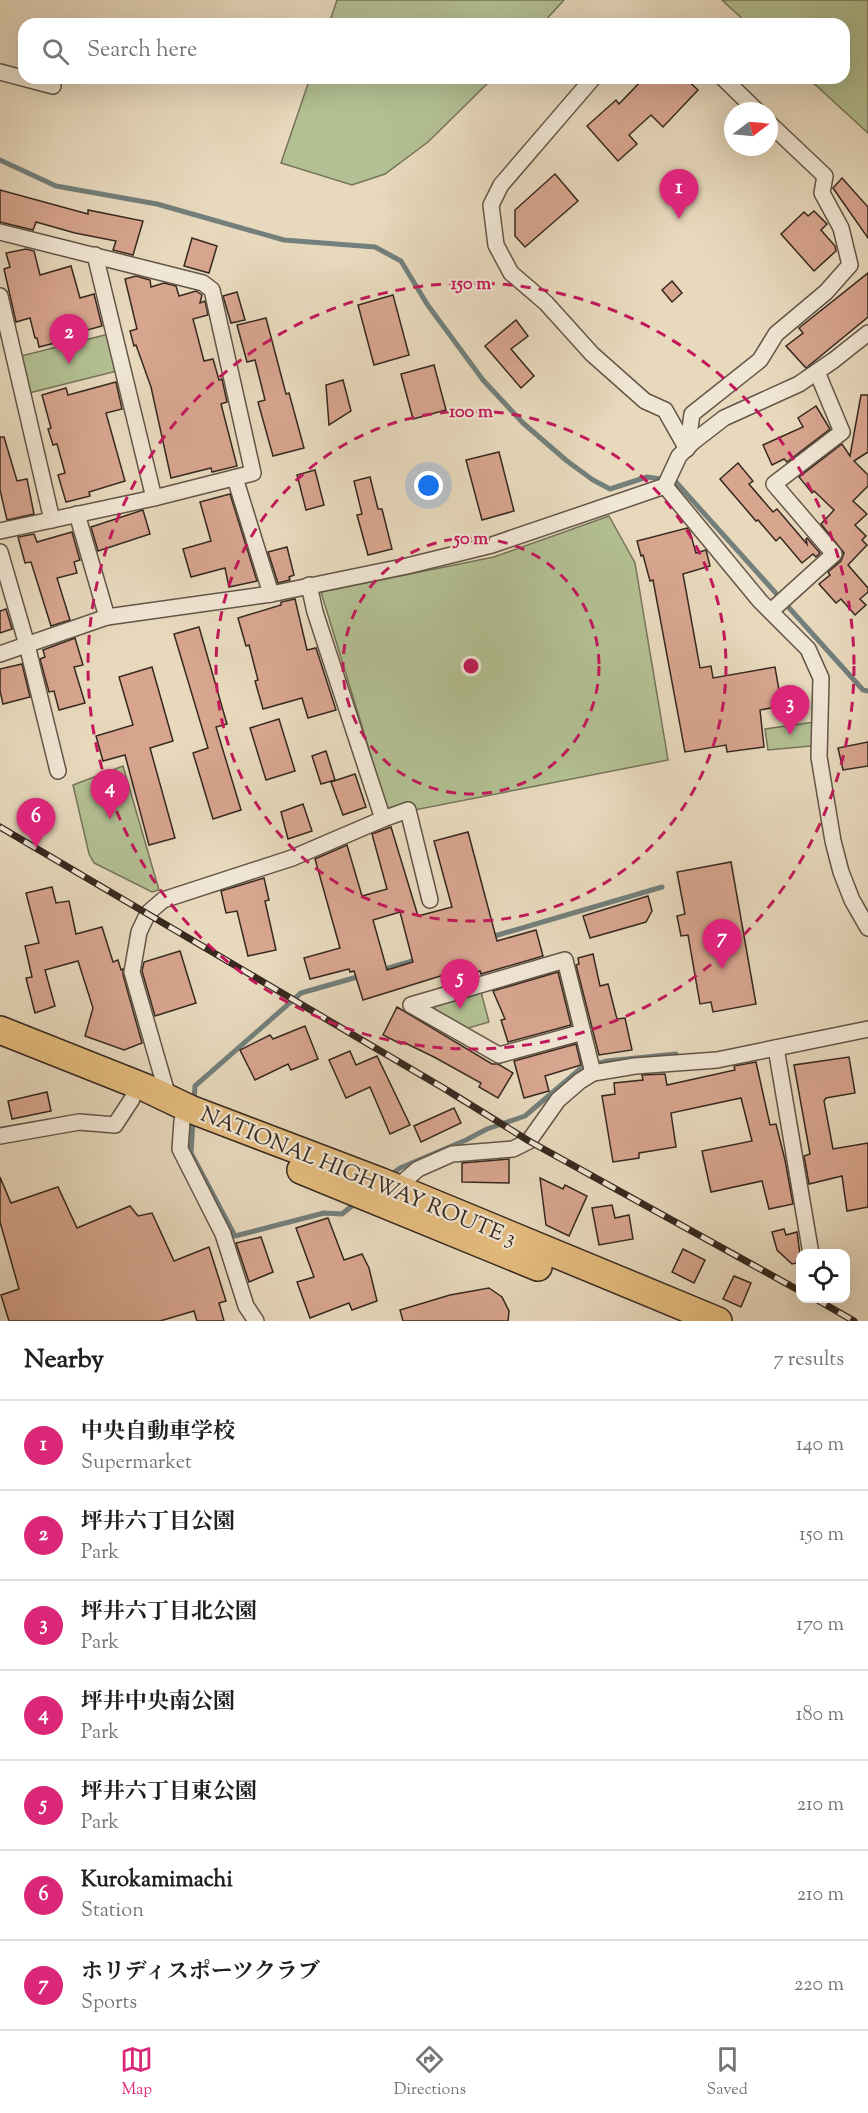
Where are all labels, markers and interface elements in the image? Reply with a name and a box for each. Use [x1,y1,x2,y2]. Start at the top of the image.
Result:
search box [18,18,850,84]
icon: search [39,35,72,68]
text: Search here [87,35,197,67]
north arrow [724,102,778,156]
pin: 1 [660,170,698,219]
text: 150 m [451,272,491,298]
pin: 2 [50,314,88,364]
text: 100 m [449,400,493,426]
your location [414,471,443,500]
text: 50 m [452,527,488,553]
centre of rings [461,656,481,676]
pin: 3 [770,686,810,735]
pin: 4 [90,770,130,819]
pin: 6 [16,798,56,848]
pin: 7 [702,920,742,969]
pin: 5 [440,960,480,1009]
street label: NATIONAL HIGHWAY ROUTE 3 [195,1100,521,1256]
map controls [796,1249,850,1303]
button: locate [796,1249,850,1303]
text: Nearby [24,1342,104,1379]
text: 7 results [773,1346,844,1375]
text: 中央自動車学校 [81,1417,235,1449]
text: 1 [40,1431,47,1460]
text: 140 m [796,1431,844,1460]
text: Supermarket [81,1449,192,1478]
text: 坪井六丁目公園 [81,1507,235,1539]
text: 2 [39,1521,48,1550]
text: 150 m [799,1521,844,1550]
text: Park [81,1539,119,1568]
text: 坪井六丁目北公園 [81,1597,257,1629]
text: 3 [39,1611,48,1640]
text: 170 m [796,1611,844,1640]
text: Park [81,1629,119,1658]
text: 坪井中央南公園 [81,1687,235,1719]
text: 4 [38,1701,49,1730]
text: 180 m [796,1701,844,1730]
text: Park [81,1719,119,1748]
text: 坪井六丁目東公園 [81,1777,257,1809]
text: 5 [40,1791,47,1820]
text: 210 m [797,1791,844,1820]
text: Park [81,1809,119,1838]
text: Kurokamimachi [81,1865,233,1897]
text: 6 [39,1881,48,1910]
text: 210 m [797,1881,844,1910]
text: Station [81,1897,144,1926]
text: ホリディスポーツクラブ [81,1957,320,1989]
text: 7 [38,1971,49,2000]
text: 220 m [794,1971,844,2000]
text: Sports [81,1989,137,2018]
tab: Map [120,2043,153,2102]
tab: Directions [394,2043,466,2102]
tab: Saved [707,2043,748,2102]

